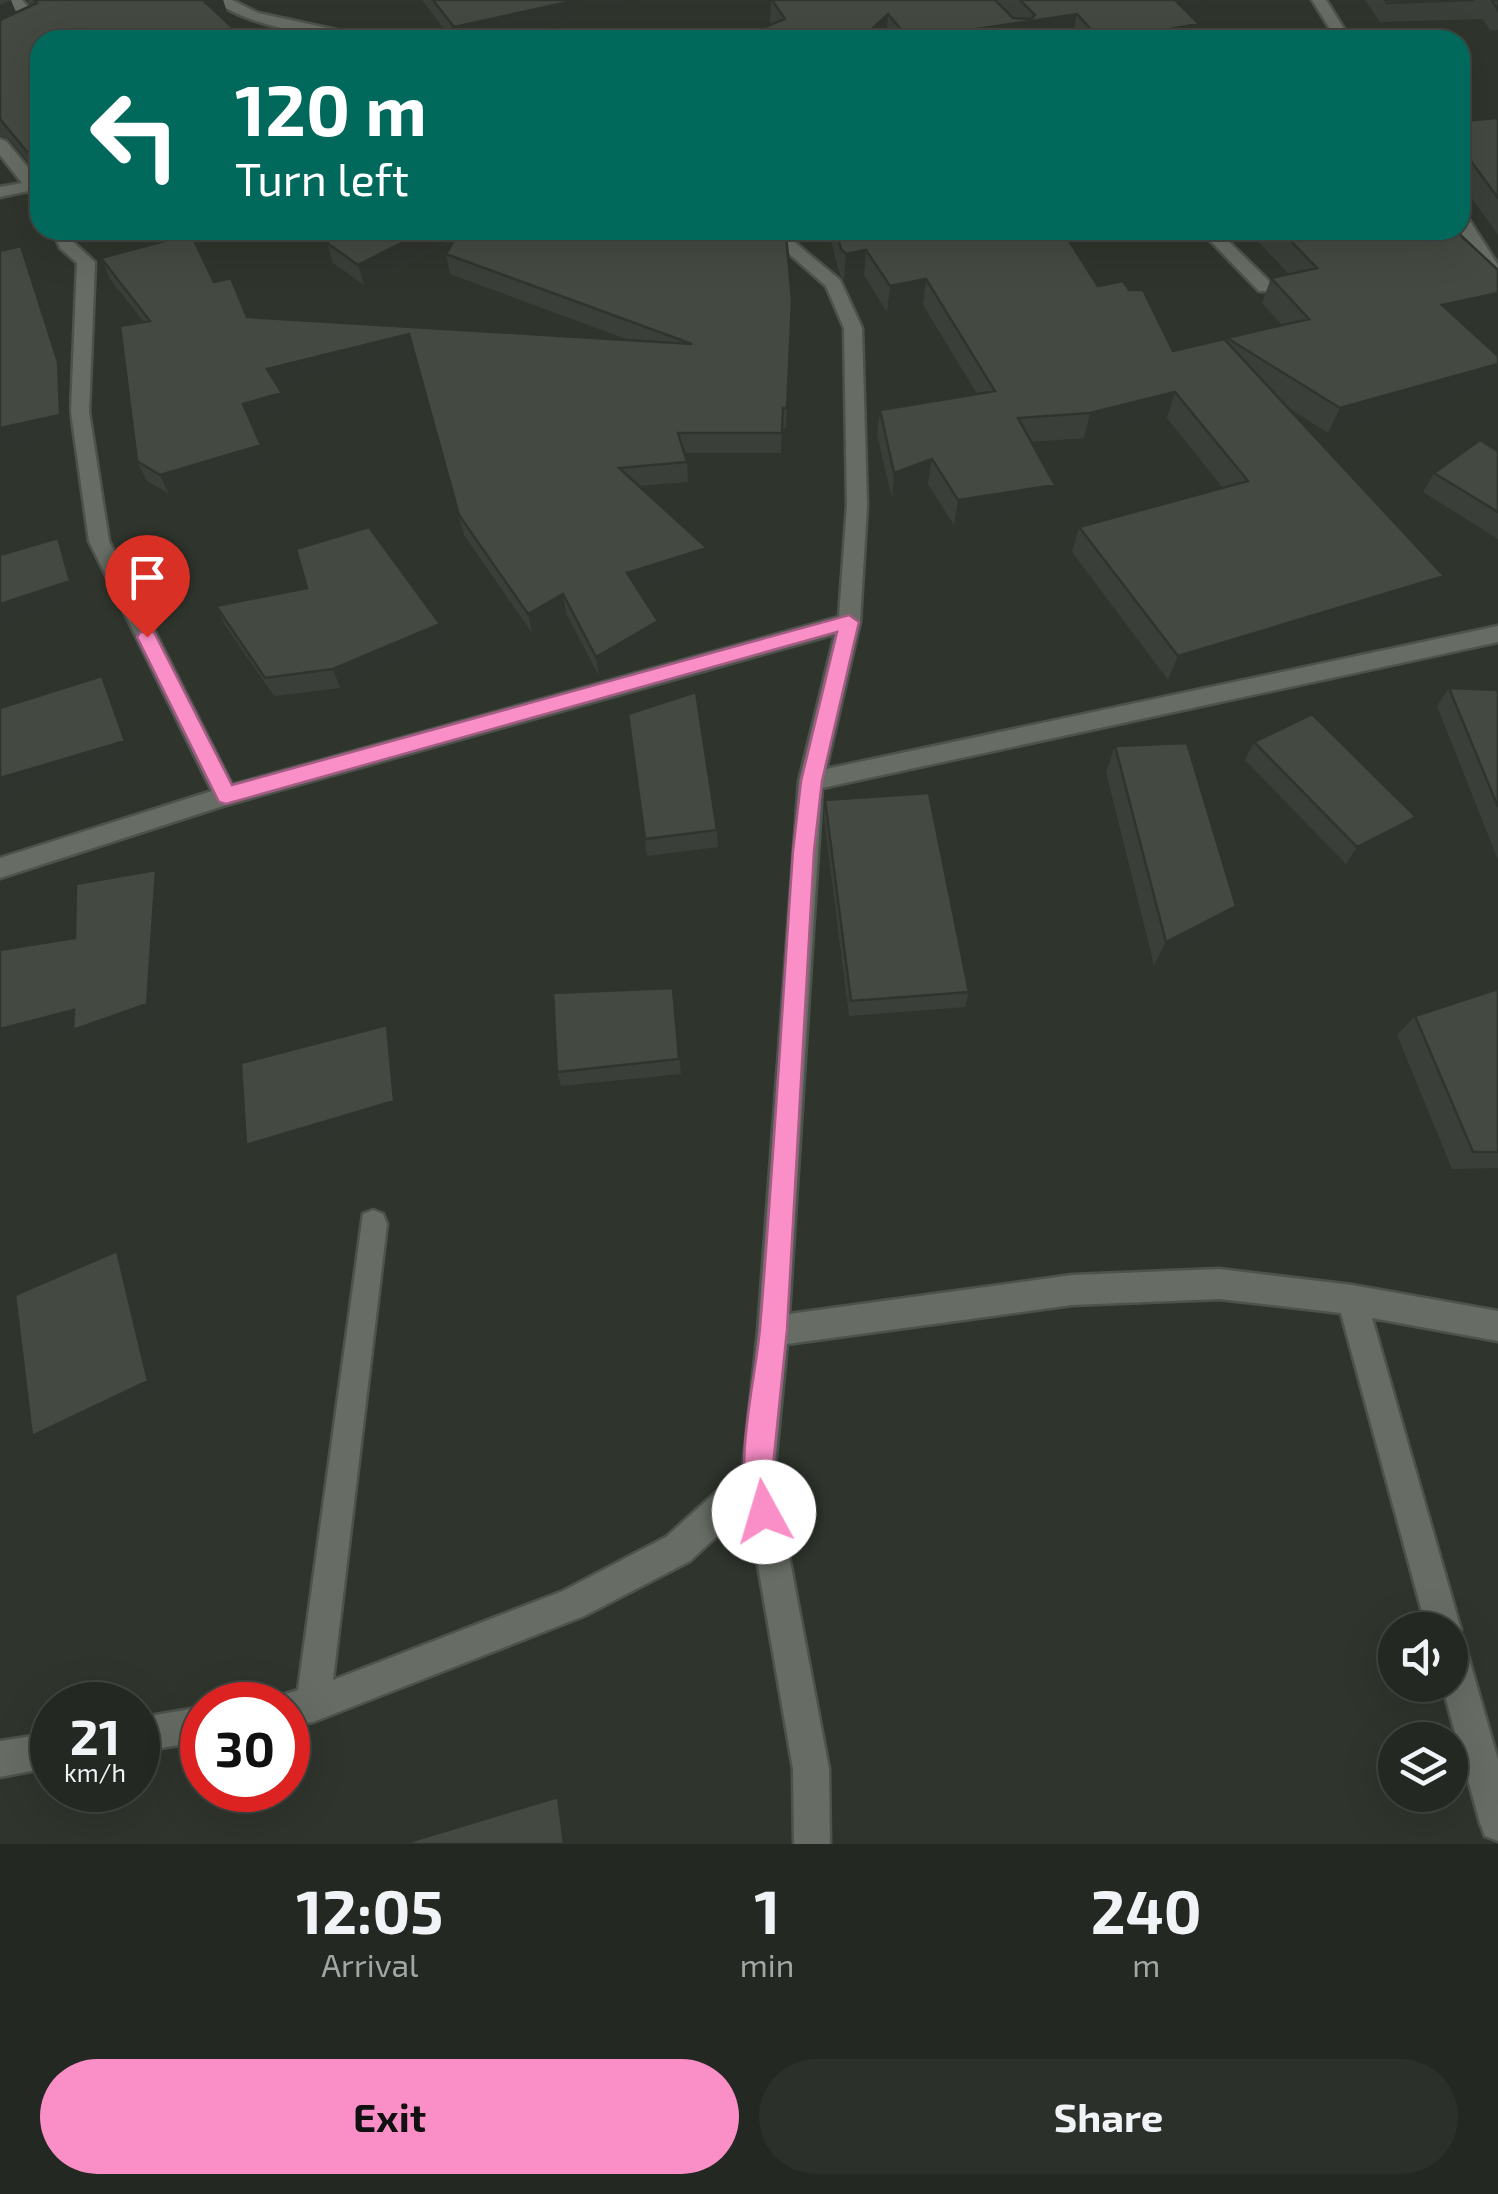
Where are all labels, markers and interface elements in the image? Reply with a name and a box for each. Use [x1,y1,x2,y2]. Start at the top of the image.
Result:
text: 120 m [235,66,427,150]
icon: left [70,70,200,200]
text: Turn left [235,151,409,205]
pin [105,535,190,638]
icon: arrive [120,550,175,605]
position arrow [712,1460,816,1564]
map controls [1378,1612,1468,1812]
button: sound [1378,1612,1468,1702]
speed limit sign: 30 [180,1682,310,1812]
text: 21 [70,1705,120,1765]
button: layers [1378,1722,1468,1812]
text: km/h [64,1757,126,1787]
text: 12:05 [296,1874,444,1946]
text: 1 [754,1874,780,1946]
text: 240 [1091,1874,1202,1946]
text: Arrival [321,1945,419,1983]
text: min [740,1945,794,1983]
text: m [1132,1945,1160,1983]
button: Exit [40,2059,739,2174]
button: Share [759,2059,1458,2174]

